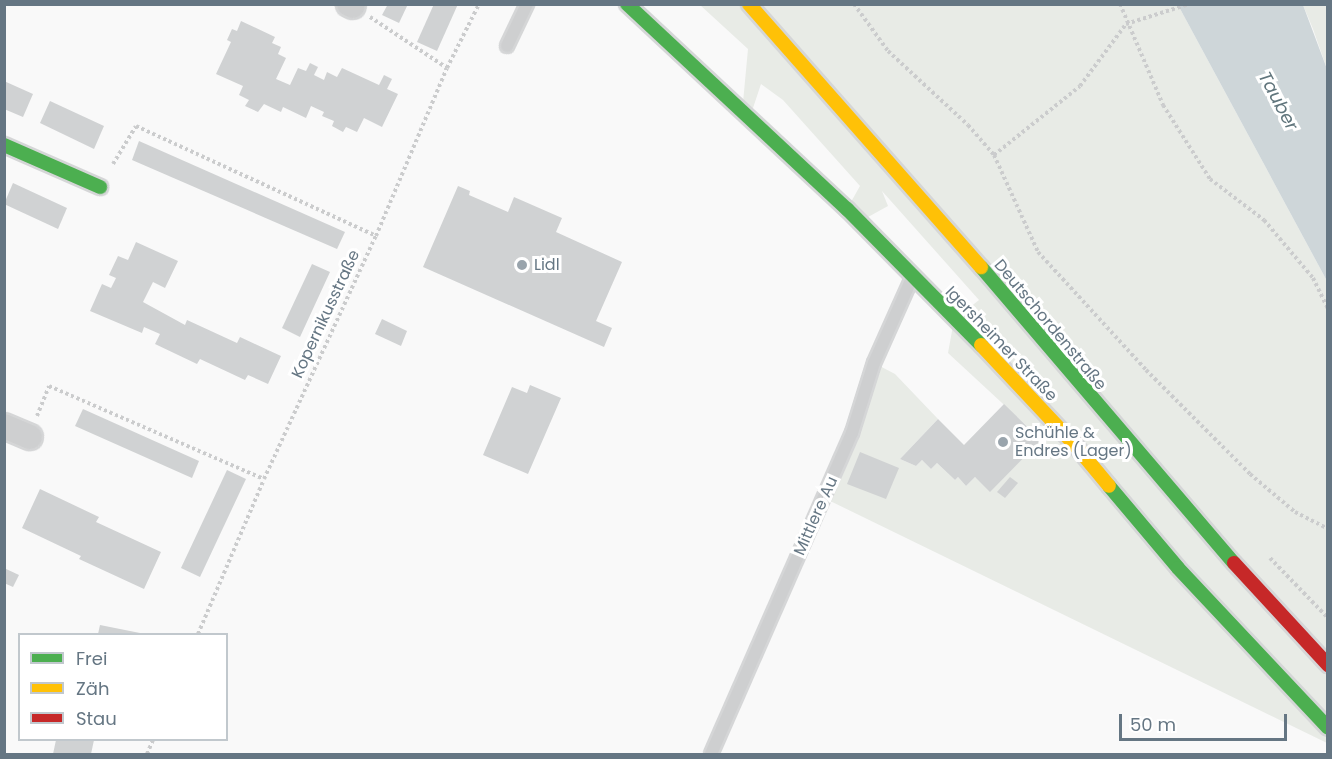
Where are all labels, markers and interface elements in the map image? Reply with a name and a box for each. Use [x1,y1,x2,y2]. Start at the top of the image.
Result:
water label: Tauber [1254,68,1302,134]
street label: Kopernikusstraße [288,247,364,381]
place label: Lidl [534,255,560,275]
street label: Deutschordenstraße [990,256,1110,394]
marker: Lidl [515,258,529,272]
street label: Igersheimer Straße [941,282,1061,406]
place label: Schühle & Endres (Lager) [1015,423,1132,461]
marker: Schühle & Endres (Lager) [996,435,1010,449]
street label: Mittlere Au [790,474,842,558]
legend [18,633,228,741]
text: Frei [76,646,107,671]
text: Zäh [76,676,109,701]
scale bar [1122,702,1290,740]
text: Stau [76,706,117,731]
text: 50 m [1130,712,1176,737]

